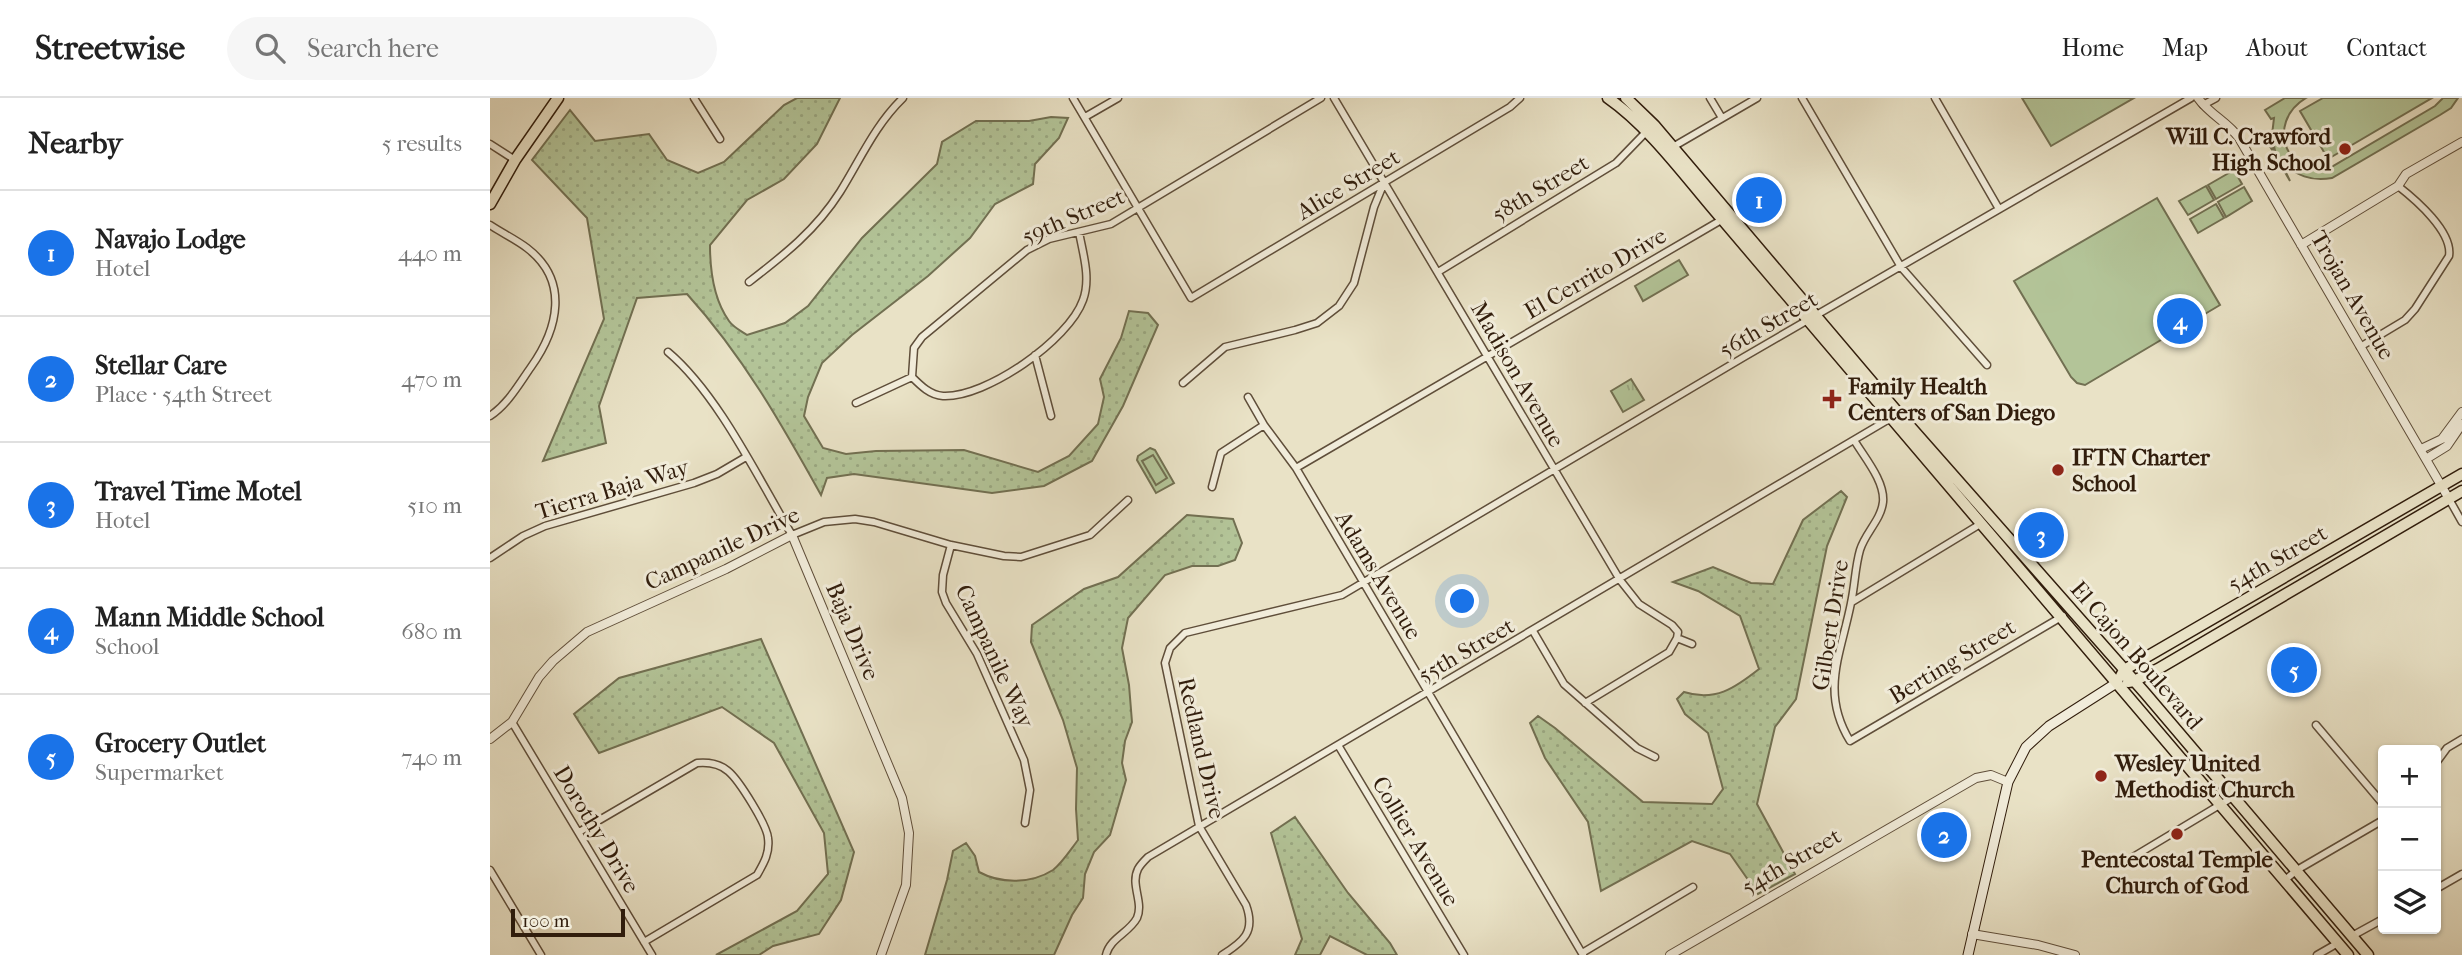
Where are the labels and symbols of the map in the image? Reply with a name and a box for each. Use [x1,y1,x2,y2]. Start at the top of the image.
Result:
place label: Will C. Crawford High School [2165,123,2332,176]
marker: Will C. Crawford High School [2337,141,2353,157]
street label: Alice Street [1291,143,1405,226]
street label: 58th Street [1487,149,1594,228]
pin: 1 [1736,174,1782,226]
street label: 59th Street [1018,183,1129,250]
street label: El Cerrito Drive [1519,222,1671,325]
street label: Trojan Avenue [2305,226,2400,364]
street label: 56th Street [1714,285,1822,363]
pin: 4 [2157,295,2203,347]
street label: Madison Avenue [1465,297,1570,452]
place label: Family Health Centers of San Diego [1847,373,2055,426]
marker: Family Health Centers of San Diego [1822,389,1842,409]
place label: IFTN Charter School [2072,444,2211,497]
street label: Tierra Baja Way [532,453,693,526]
marker: IFTN Charter School [2050,462,2066,478]
street label: Campanile Drive [641,501,804,596]
street label: Adams Avenue [1329,505,1427,644]
pin: 3 [2018,509,2064,561]
street label: 54th Street [2223,519,2332,598]
street label: Gilbert Drive [1807,558,1854,692]
street label: El Cajon Boulevard [2065,576,2209,735]
street label: Baja Drive [820,578,885,684]
street label: Campanile Way [950,580,1040,733]
your location [1445,584,1479,618]
street label: 55th Street [1413,612,1519,689]
street label: Berting Street [1884,613,2020,710]
pin: 5 [2271,644,2317,696]
street label: Redland Drive [1172,675,1231,821]
place label: Wesley United Methodist Church [2114,750,2296,803]
street label: Dorothy Drive [548,761,645,898]
marker: Wesley United Methodist Church [2093,768,2109,784]
street label: Collier Avenue [1366,771,1465,911]
pin: 2 [1921,809,1967,861]
street label: 54th Street [1737,822,1846,901]
marker: Pentecostal Temple Church of God [2169,826,2185,842]
place label: Pentecostal Temple Church of God [2081,846,2274,899]
scale bar [511,906,625,938]

